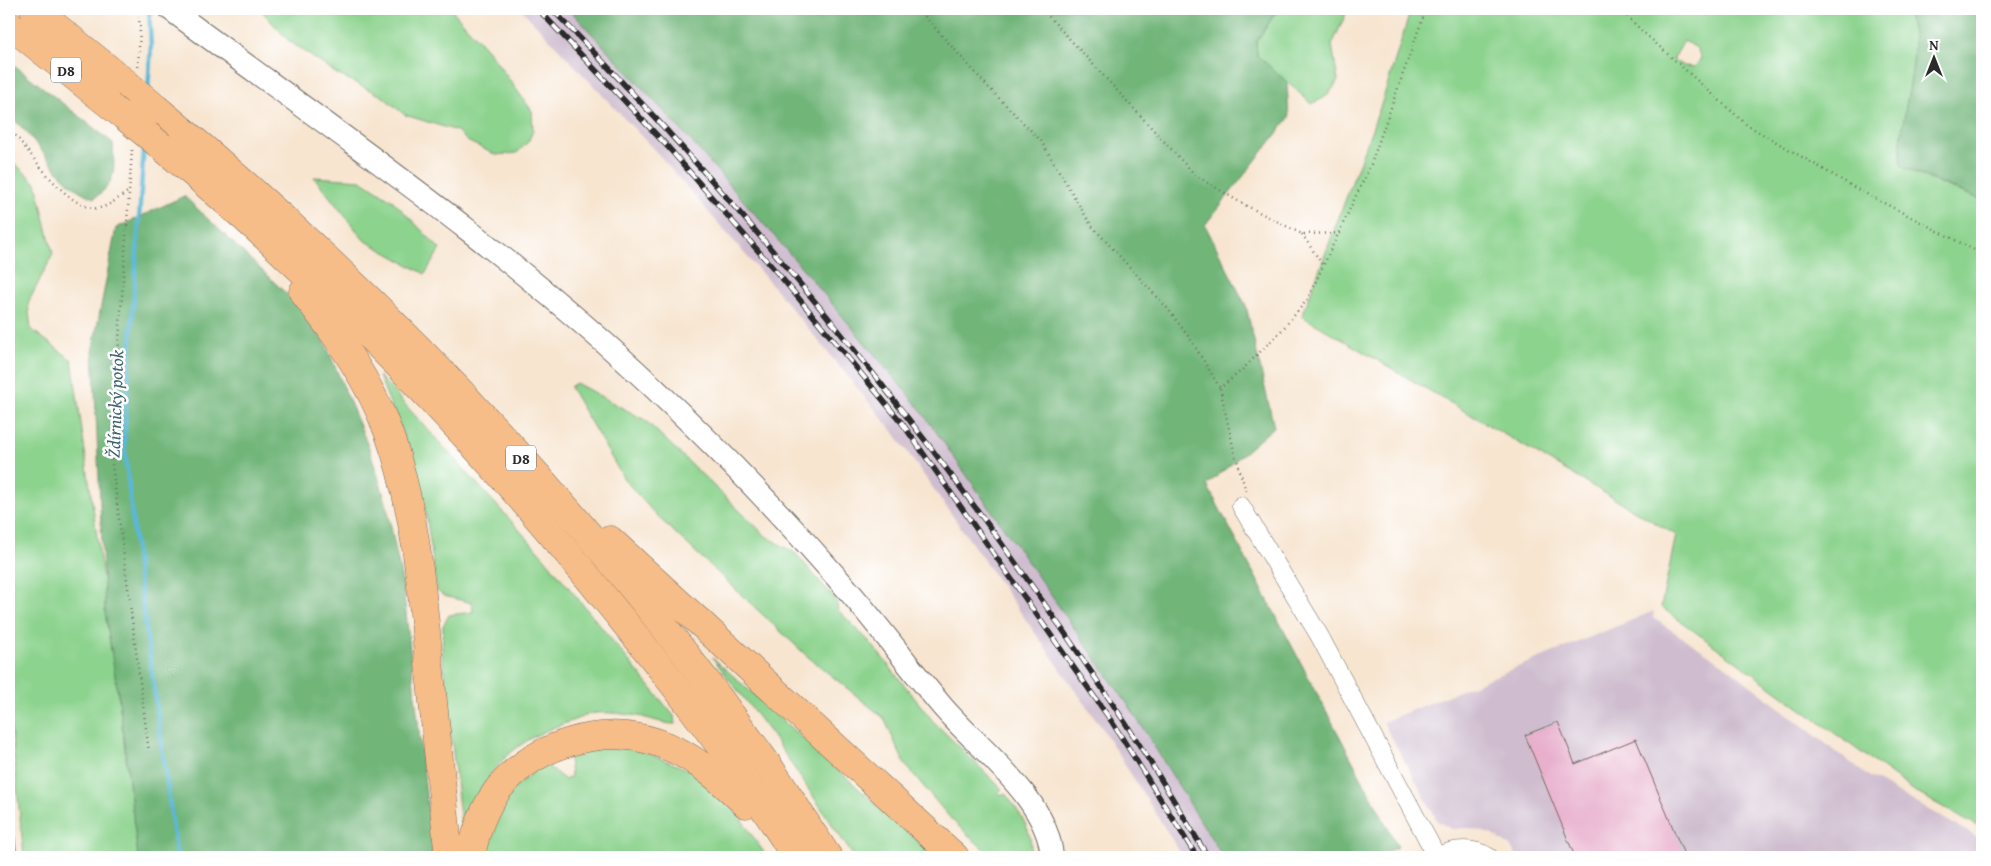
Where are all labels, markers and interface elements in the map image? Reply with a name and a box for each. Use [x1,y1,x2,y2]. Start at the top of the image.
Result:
north arrow [1908,32,1958,82]
text: N [1929,35,1939,55]
road number: D8 [51,58,81,82]
water label: Ždírnický potok [100,349,130,458]
road number: D8 [506,446,536,470]

